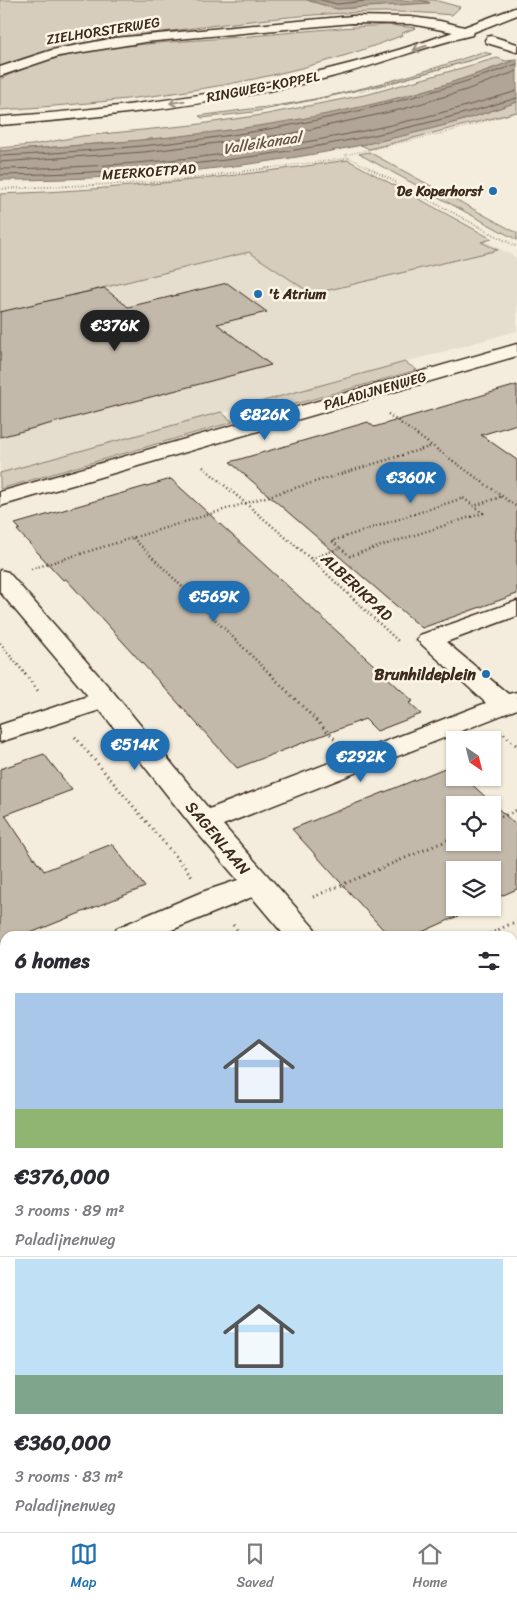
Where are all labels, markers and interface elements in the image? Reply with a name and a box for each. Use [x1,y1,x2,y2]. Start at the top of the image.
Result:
street label: ZIELHORSTERWEG [44,10,162,52]
one-way arrow [413,43,429,53]
street label: RINGWEG-KOPPEL [204,64,322,110]
one-way arrow [169,98,185,108]
water label: Valleikanaal [221,123,307,162]
street label: MEERKOETPAD [101,156,197,188]
place label: De Koperhorst [397,179,484,204]
marker: De Koperhorst [487,185,499,197]
place label: 't Atrium [268,282,326,307]
marker: 't Atrium [252,288,264,300]
pin: €376K [80,310,150,352]
text: €376K [91,311,139,340]
street label: PALADIJNENWEG [321,364,430,418]
pin: €826K [230,398,300,441]
text: €826K [241,400,289,429]
pin: €360K [376,462,446,504]
text: €360K [387,463,435,492]
street label: ALBERIKPAD [313,545,400,629]
pin: €569K [179,580,249,623]
text: €569K [189,582,239,611]
place label: Brunhildeplein [374,660,476,689]
marker: Brunhildeplein [480,668,492,680]
pin: €514K [100,728,170,771]
text: €514K [112,730,159,759]
north arrow [446,731,501,786]
map controls [446,731,501,916]
pin: €292K [326,740,396,783]
text: €292K [337,742,385,771]
street label: SAGENLAAN [178,794,259,882]
button: locate [446,796,501,851]
button: layers [446,861,501,916]
text: 6 homes [15,942,90,980]
icon: filters [475,947,503,975]
icon: home [214,1026,304,1116]
text: €376,000 [15,1158,110,1196]
text: 3 rooms · 89 m² [15,1196,124,1225]
text: Paladijnenweg [15,1225,116,1254]
icon: home [214,1291,304,1381]
text: €360,000 [15,1424,111,1462]
text: 3 rooms · 83 m² [15,1462,123,1491]
text: Paladijnenweg [15,1491,116,1520]
tab: Map [70,1540,98,1595]
tab: Saved [237,1540,273,1595]
tab: Home [412,1540,447,1595]

